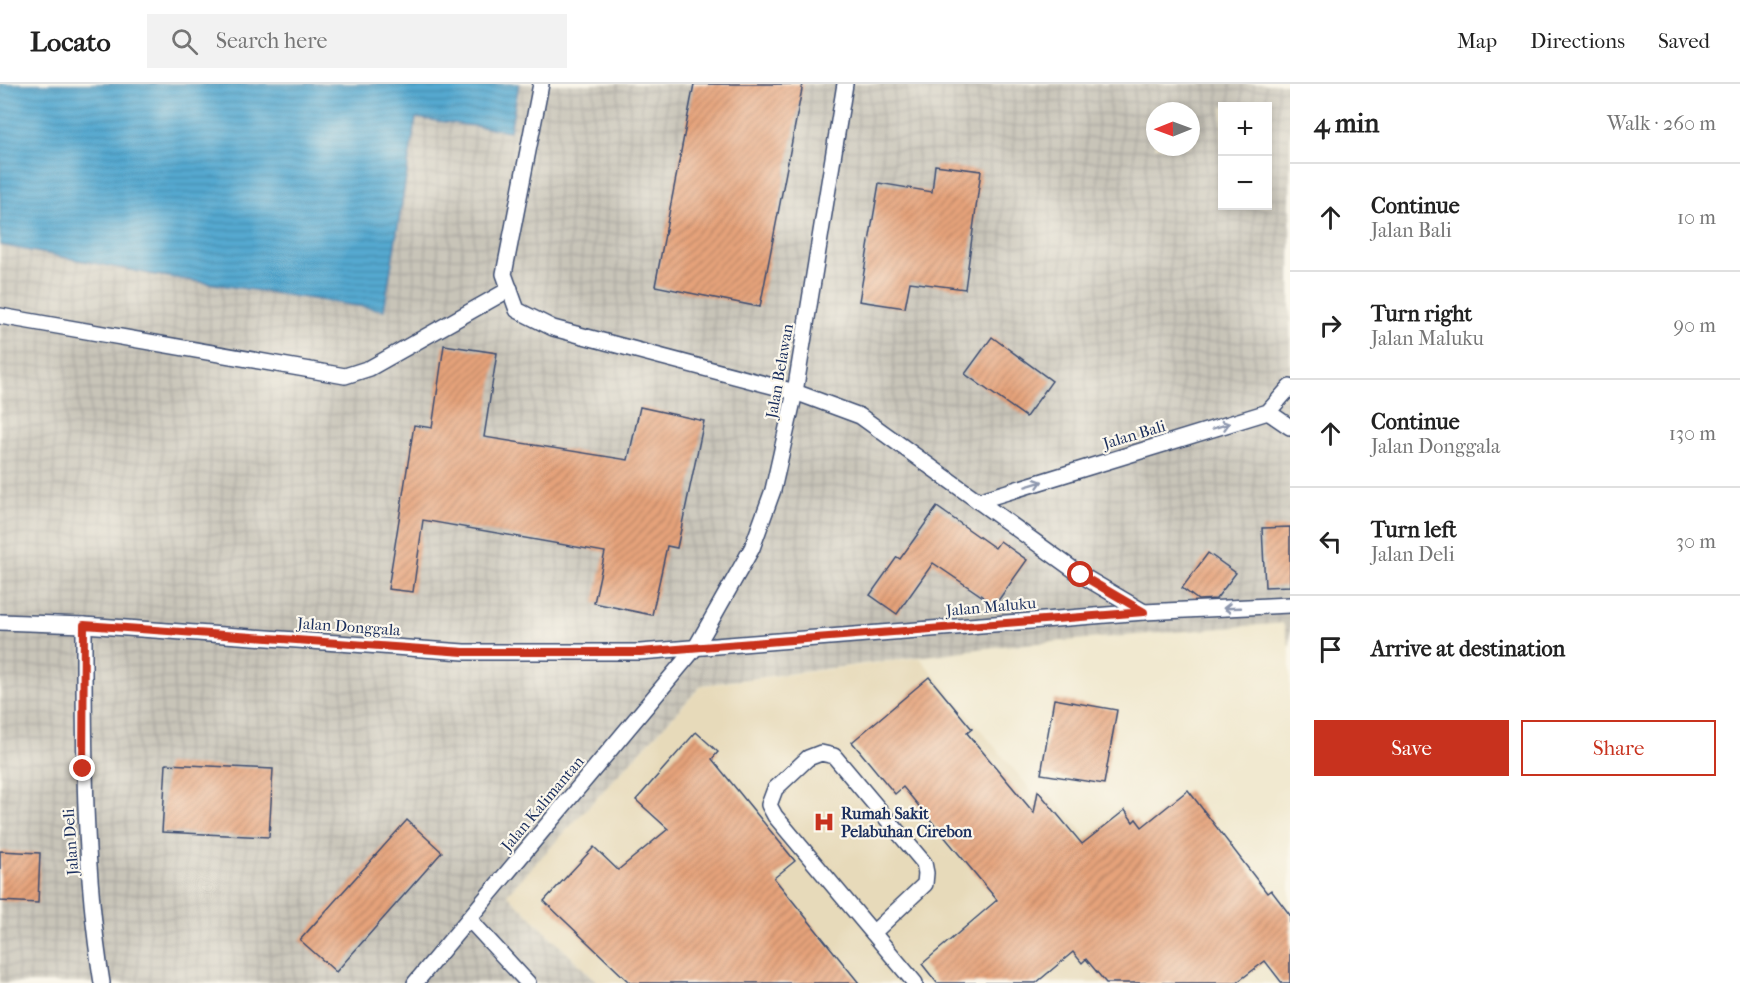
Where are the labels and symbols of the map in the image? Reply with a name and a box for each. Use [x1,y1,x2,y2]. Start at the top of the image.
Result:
north arrow [1146,102,1200,156]
street label: Jalan Belawan [761,322,797,422]
street label: Jalan Bali [1099,416,1168,454]
one-way arrow [1211,420,1230,431]
one-way arrow [1024,478,1043,489]
route start [1067,561,1093,587]
street label: Jalan Maluku [943,593,1037,620]
one-way arrow [1222,602,1242,613]
street label: Jalan Donggala [295,613,402,640]
street label: Jalan Kalimantan [496,751,588,856]
route end [69,755,95,781]
place label: Rumah Sakit Pelabuhan Cirebon [841,804,973,841]
street label: Jalan Deli [59,808,82,878]
hospital icon: Rumah Sakit Pelabuhan Cirebon [812,810,836,834]

